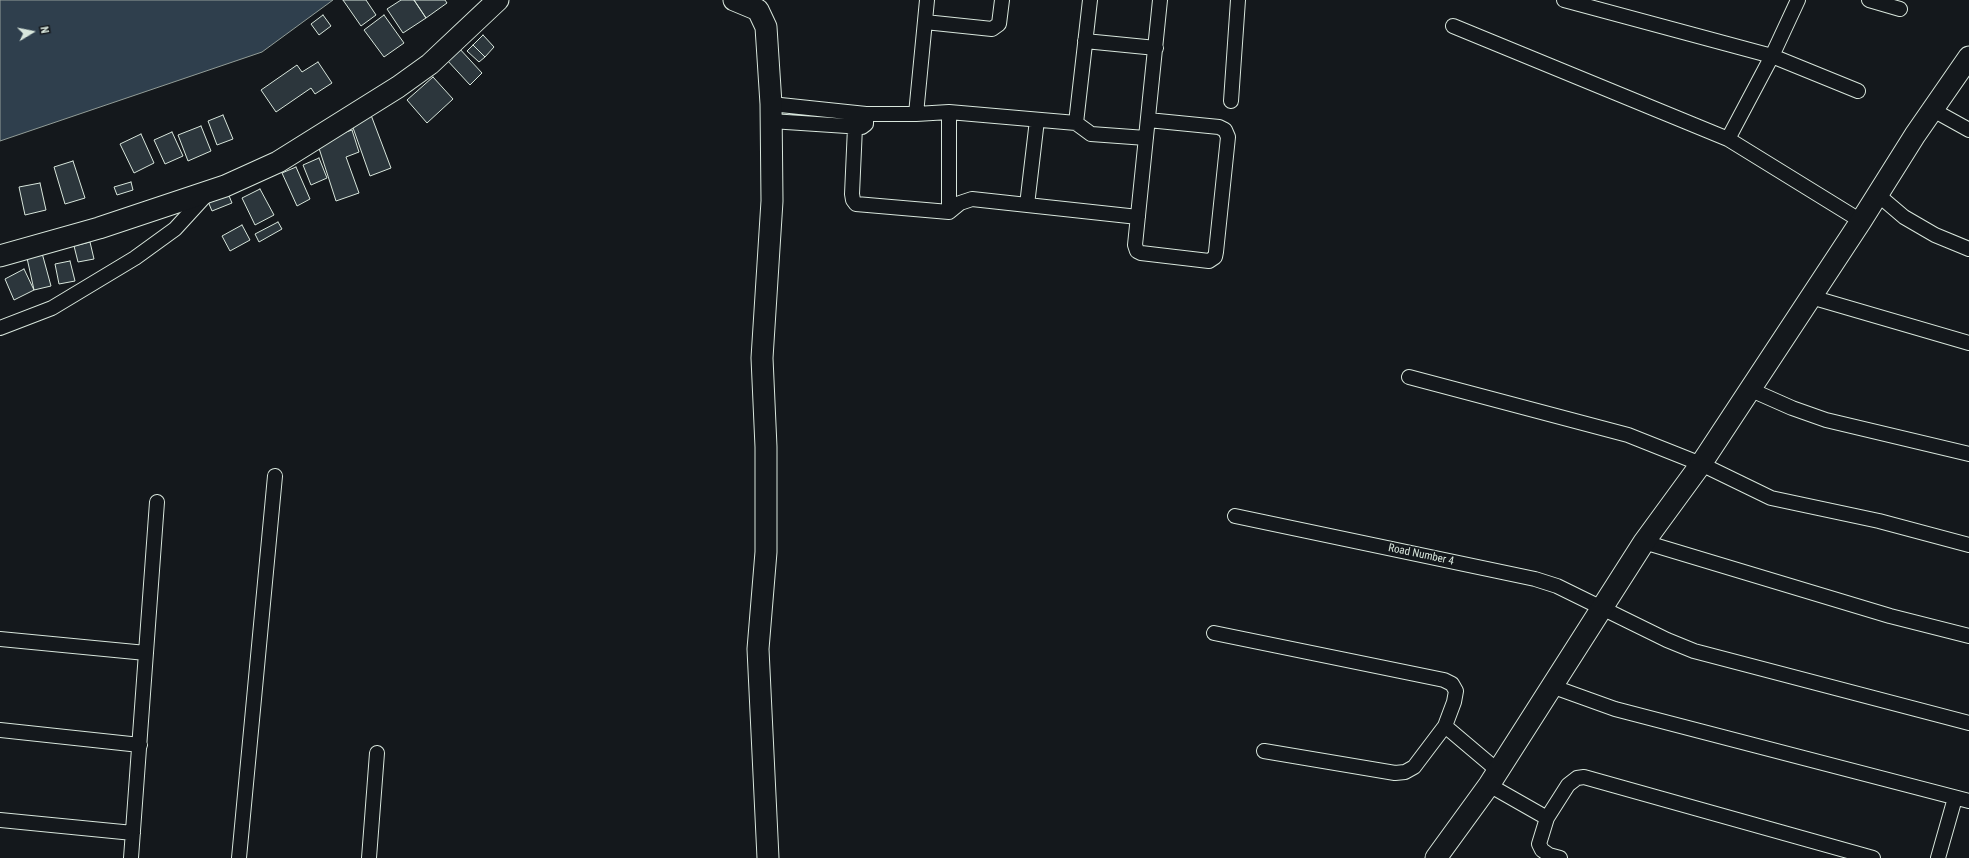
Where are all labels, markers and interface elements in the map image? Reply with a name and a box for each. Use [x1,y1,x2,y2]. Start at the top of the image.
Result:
north arrow [12,12,52,52]
text: N [37,25,51,34]
street label: Road Number 4 [1387,542,1455,568]

